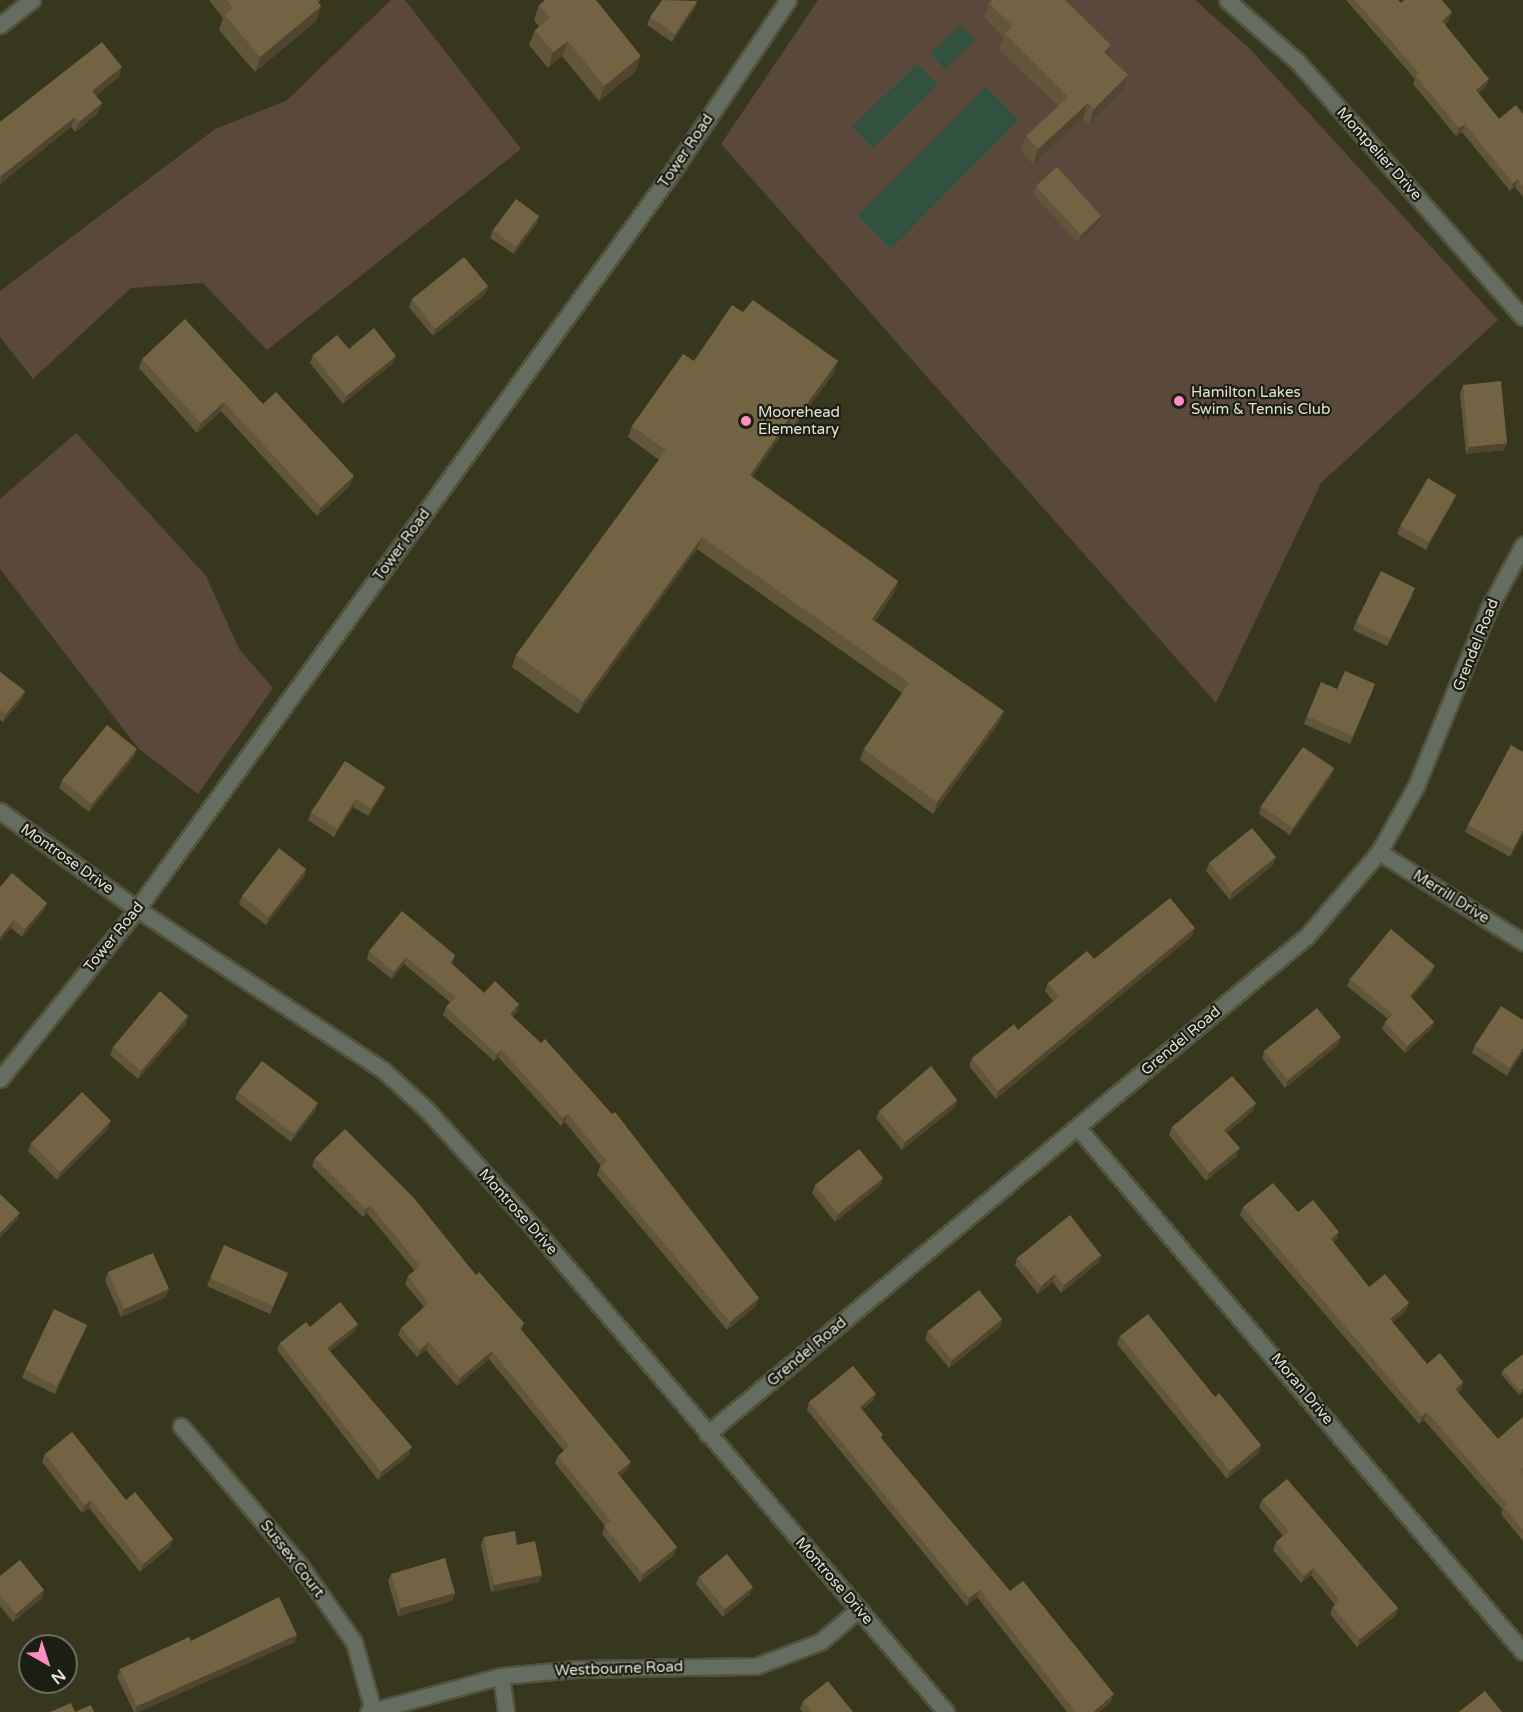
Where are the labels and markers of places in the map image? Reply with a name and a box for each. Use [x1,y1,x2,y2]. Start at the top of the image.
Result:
place label: Hamilton Lakes Swim & Tennis Club [1191,383,1330,418]
marker: Hamilton Lakes Swim & Tennis Club [1172,394,1186,408]
place label: Moorehead Elementary [758,403,840,438]
marker: Moorehead Elementary [739,414,753,428]

